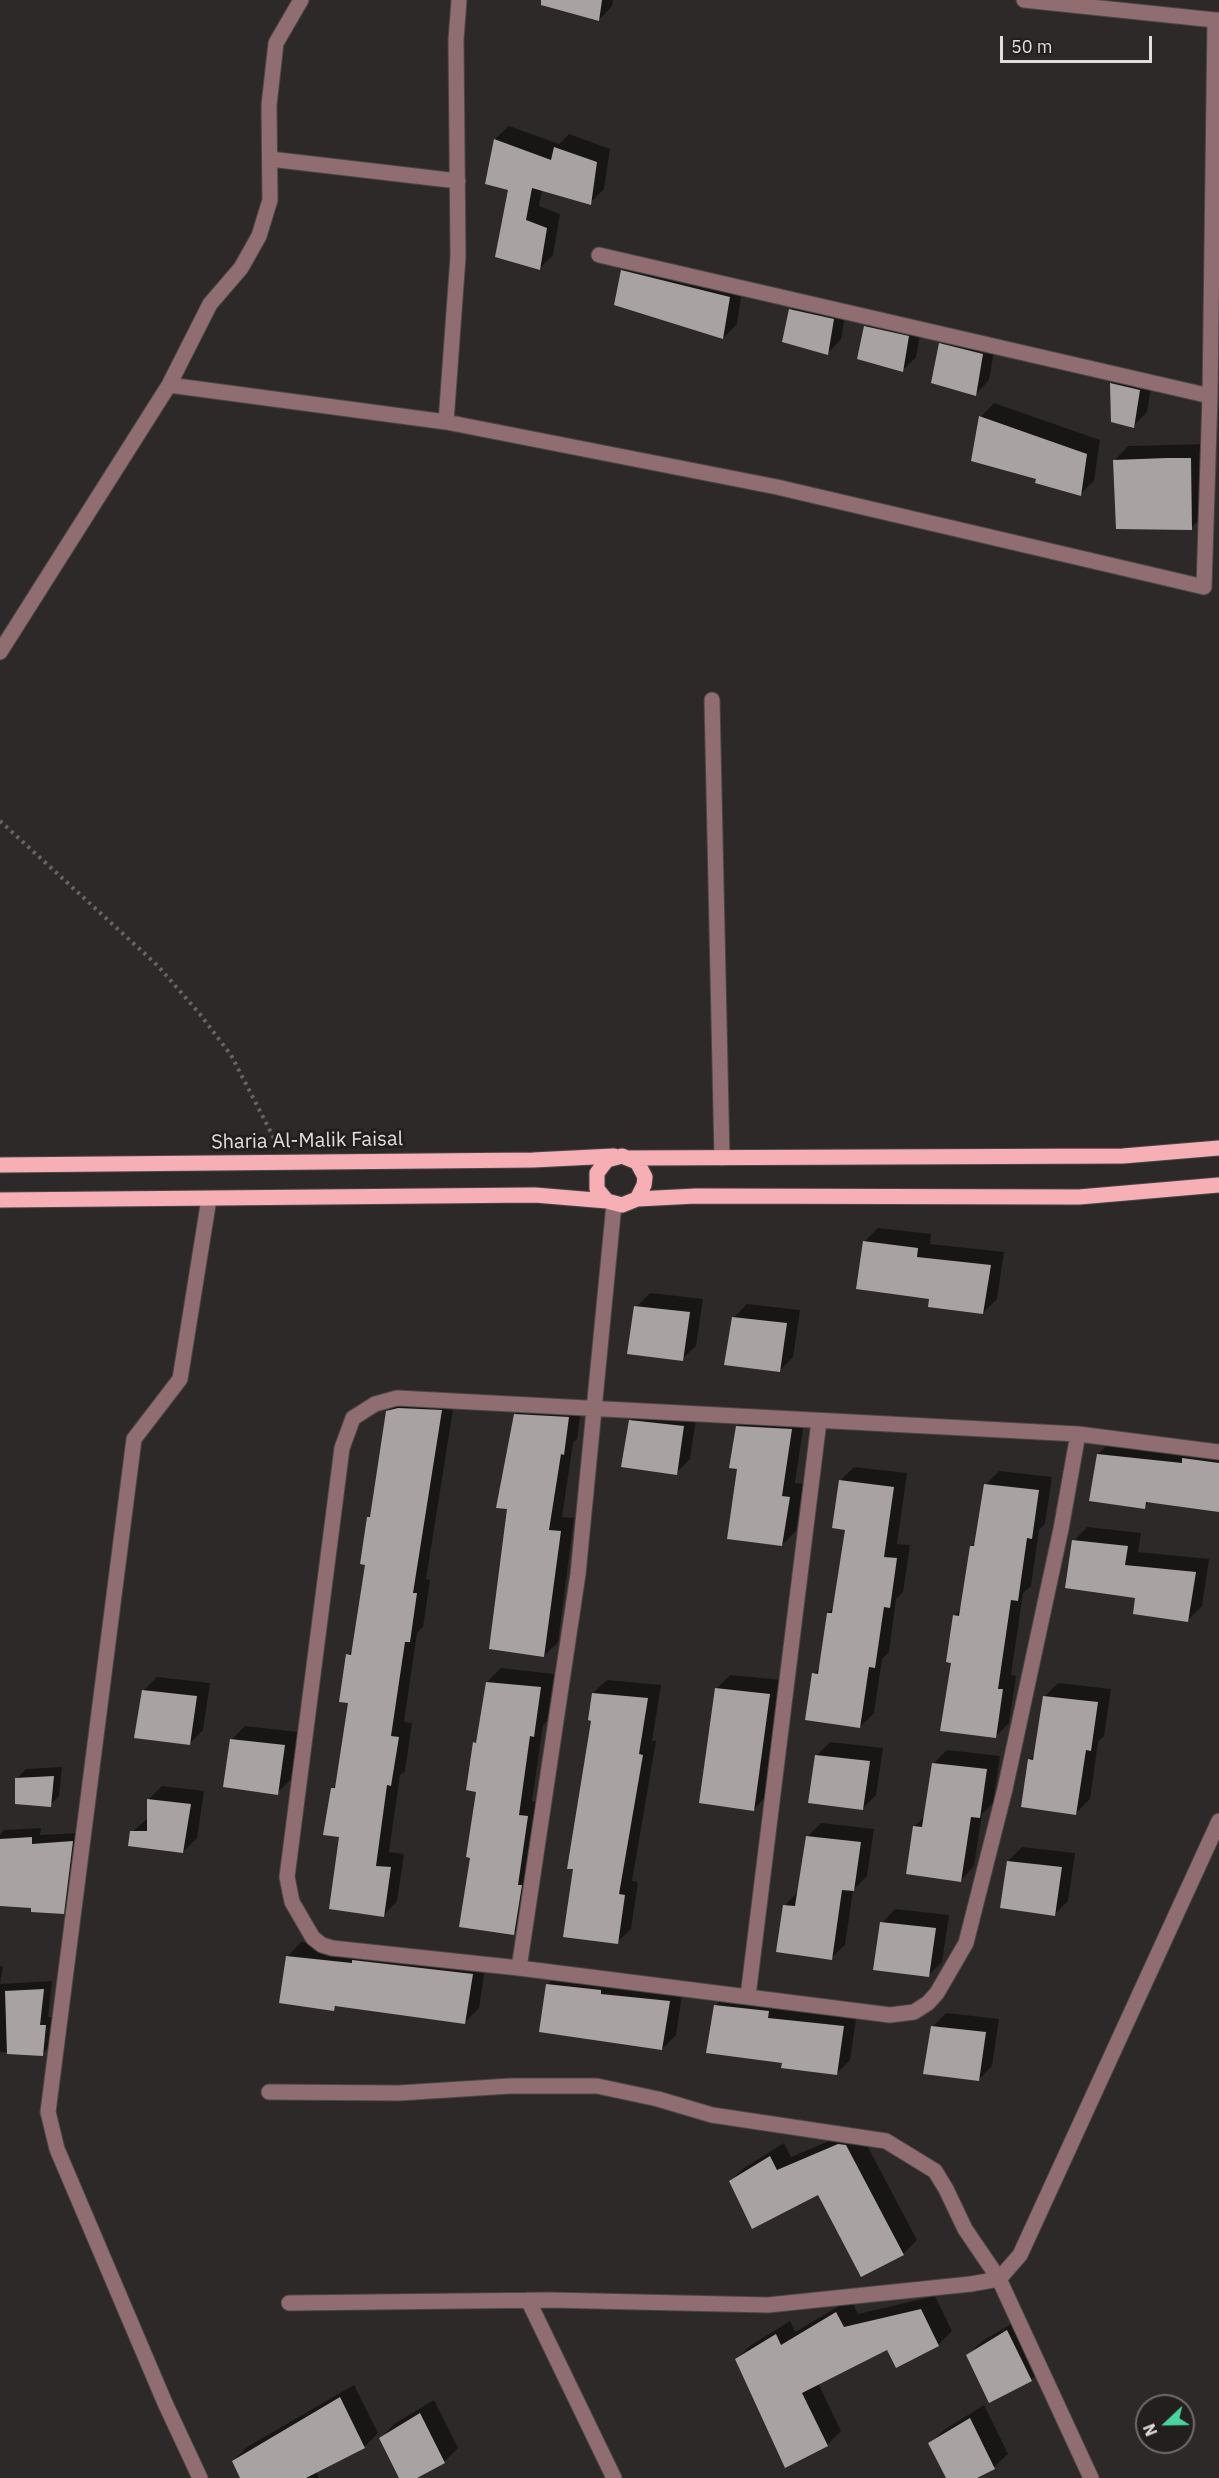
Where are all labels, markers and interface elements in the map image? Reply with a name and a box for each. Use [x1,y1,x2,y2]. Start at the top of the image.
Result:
scale bar [1003,24,1154,62]
text: 50 m [1011,35,1053,58]
street label: Sharia Al-Malik Faisal [211,1127,403,1155]
north arrow [1135,2394,1195,2454]
text: N [1139,2421,1162,2439]

